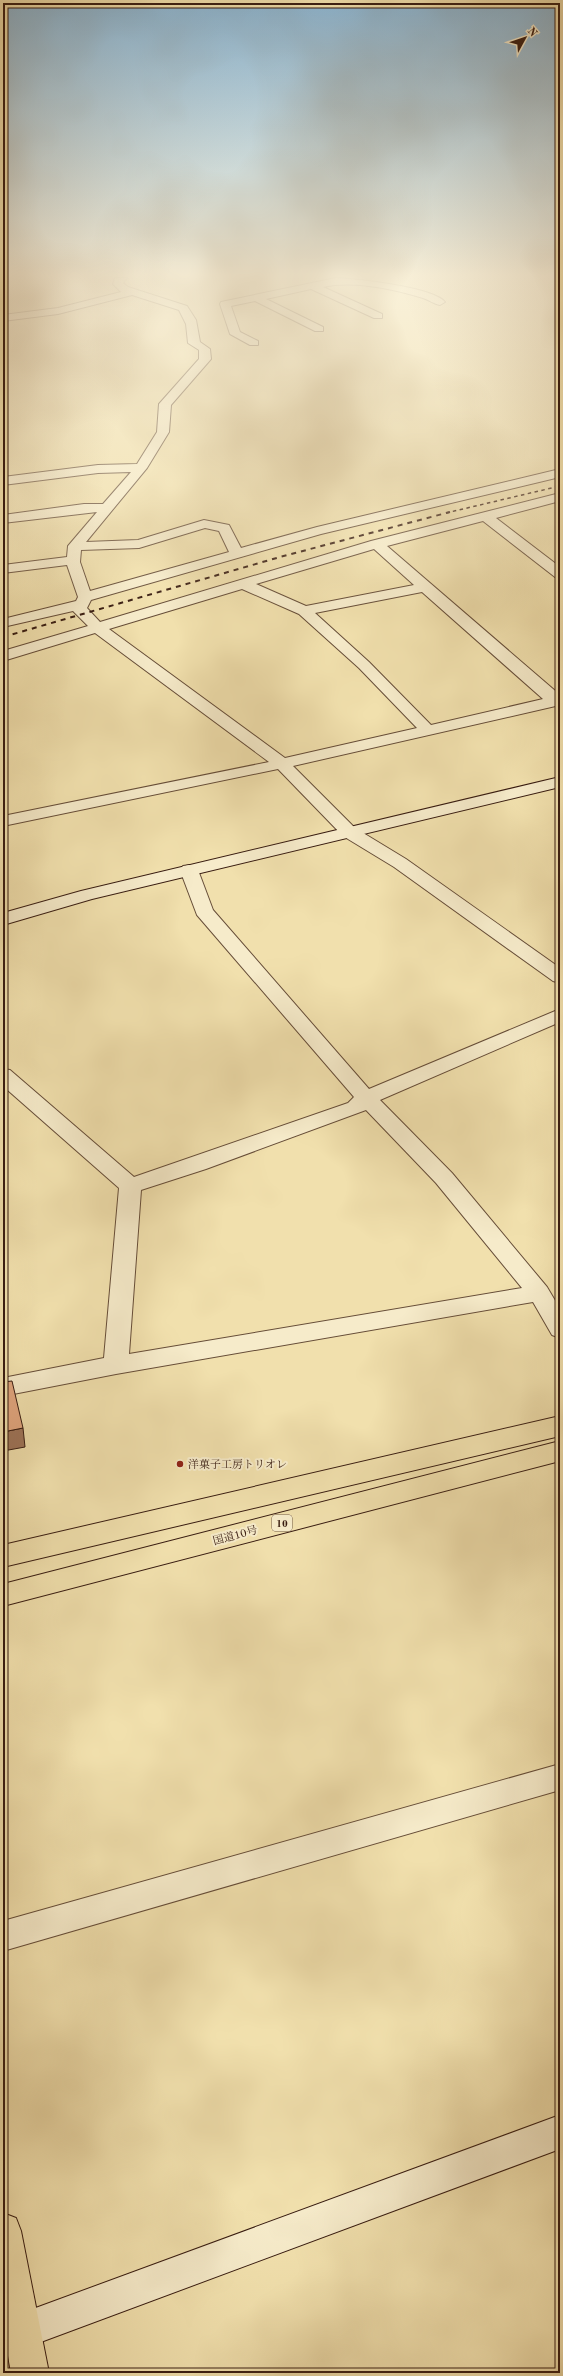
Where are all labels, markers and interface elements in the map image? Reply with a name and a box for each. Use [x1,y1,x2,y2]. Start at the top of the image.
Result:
north arrow [505,18,545,58]
text: N [525,26,539,40]
place label: 洋菓子工房トリオレ [188,1458,287,1471]
marker: 洋菓子工房トリオレ [175,1459,185,1469]
road number: 10 [272,1515,292,1531]
street label: 国道10号 [211,1523,259,1548]

